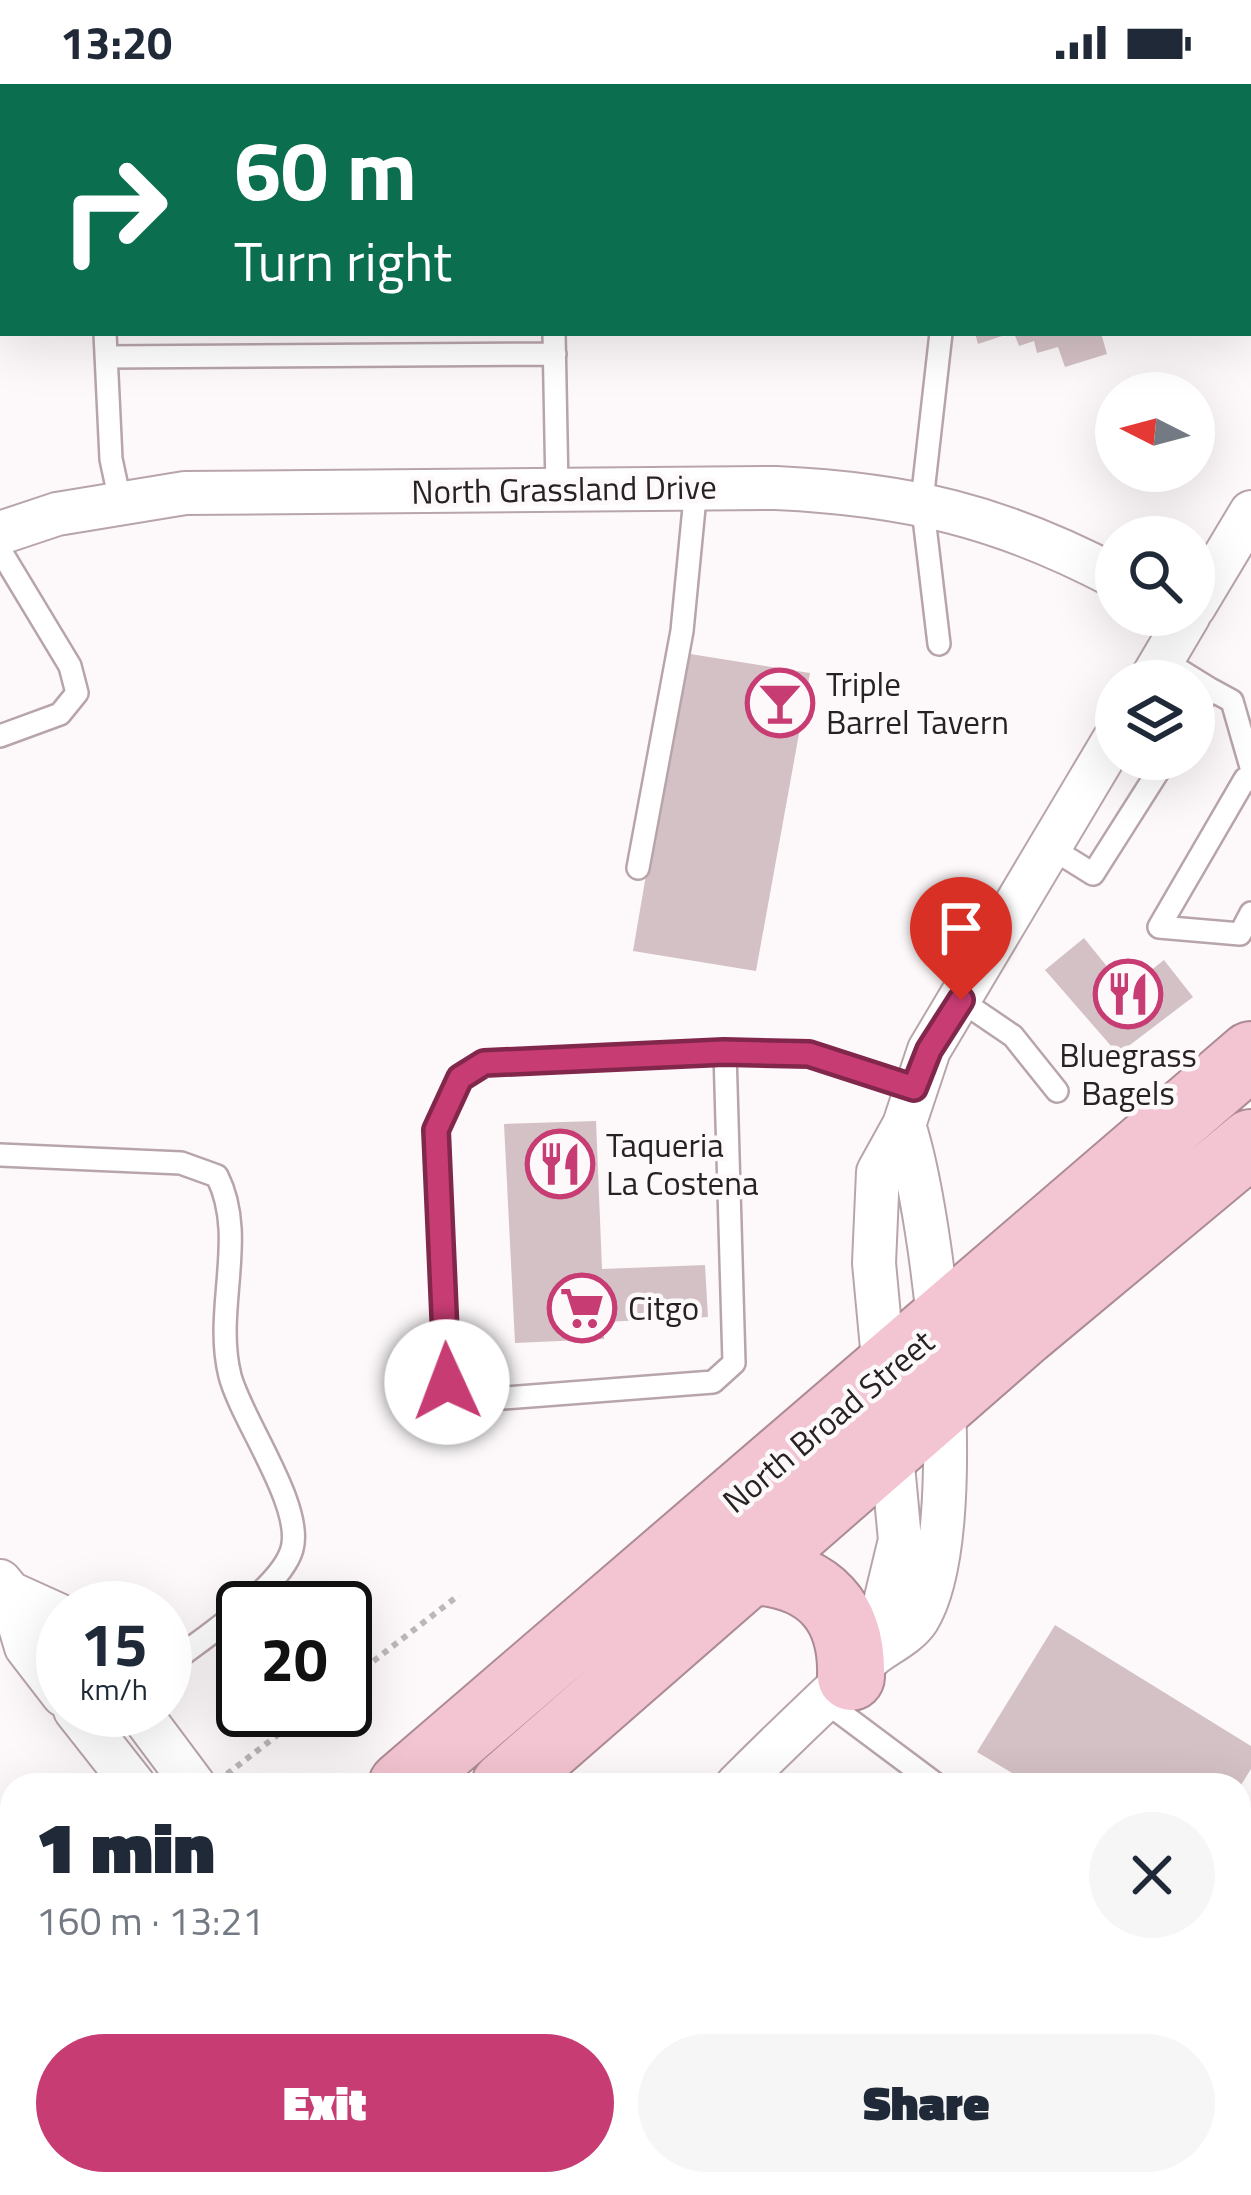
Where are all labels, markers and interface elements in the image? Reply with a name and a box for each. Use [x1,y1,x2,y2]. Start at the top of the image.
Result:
text: 13:20 [60,8,172,76]
text: 60 m [234,105,417,233]
icon: right [36,132,192,288]
text: Turn right [234,220,452,302]
north arrow [1095,372,1215,492]
map controls [1095,372,1215,780]
street label: North Grassland Drive [411,461,717,517]
button: search [1095,516,1215,636]
place label: Triple Barrel Tavern [826,659,1009,747]
button: layers [1095,660,1215,780]
bar icon: Triple Barrel Tavern [745,668,815,738]
pin [910,877,1012,1000]
icon: arrive [928,895,994,961]
restaurant icon: Bluegrass Bagels [1093,959,1163,1029]
place label: Bluegrass Bagels [1059,1030,1197,1118]
place label: Taqueria La Costena [606,1120,759,1208]
restaurant icon: Taqueria La Costena [525,1129,595,1199]
supermarket icon: Citgo [547,1273,617,1343]
place label: Citgo [628,1283,699,1333]
street label: North Broad Street [711,1317,945,1525]
position arrow [384,1319,510,1445]
speed limit sign: 20 [216,1581,372,1737]
text: 15 [80,1598,148,1689]
text: km/h [80,1666,148,1712]
text: 1 min [36,1791,215,1901]
button: close [1089,1812,1215,1938]
text: 160 m · 13:21 [36,1891,264,1950]
button: Exit [36,2034,614,2172]
button: Share [638,2034,1215,2172]

